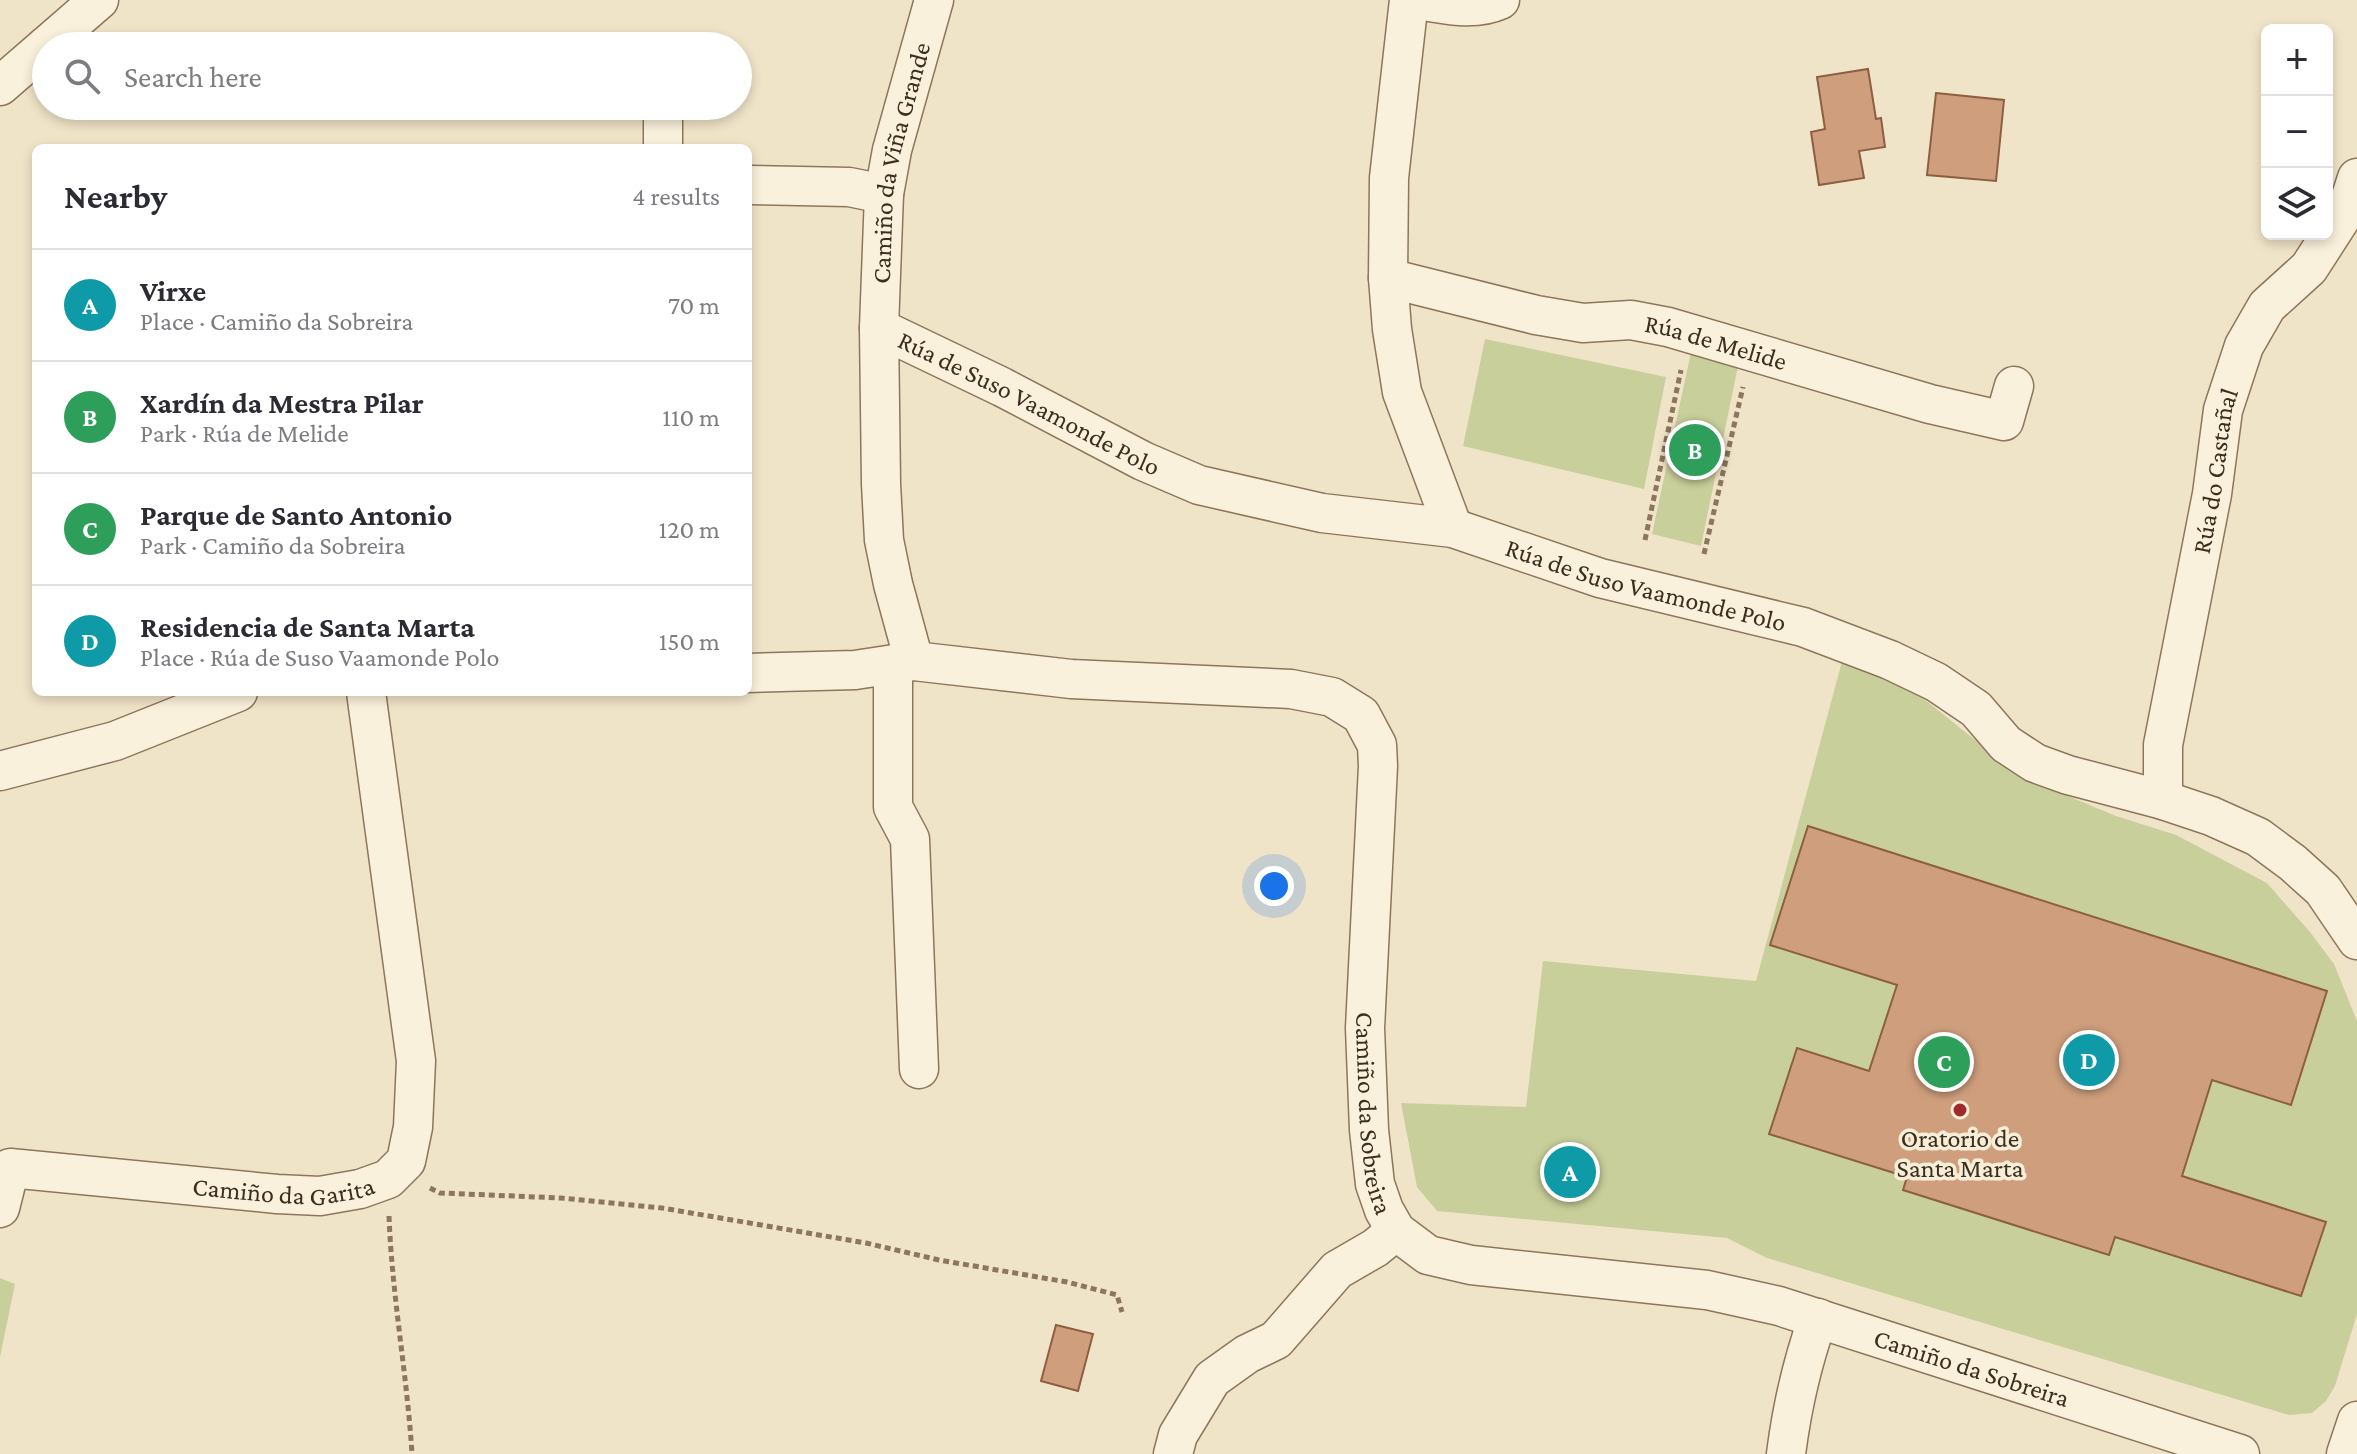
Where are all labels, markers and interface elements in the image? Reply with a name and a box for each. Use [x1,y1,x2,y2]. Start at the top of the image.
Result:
map controls [2261,24,2333,240]
button: + [2261,24,2333,96]
search box [32,32,752,120]
street label: Camiño da Viña Grande [867,39,936,284]
icon: search [60,54,104,98]
text: Search here [124,60,262,93]
button: − [2261,96,2333,168]
button: layers [2261,168,2333,240]
text: Nearby [64,178,167,215]
text: 4 results [632,182,720,211]
text: Virxe [140,274,206,307]
text: A [82,291,98,320]
text: 70 m [668,291,720,320]
text: Place · Camiño da Sobreira [140,307,413,336]
street label: Rúa de Melide [1642,309,1790,376]
street label: Rúa de Suso Vaamonde Polo [893,325,1164,482]
street label: Rúa do Castañal [2187,384,2244,556]
text: Xardín da Mestra Pilar [140,386,424,419]
text: B [82,403,98,432]
text: 110 m [662,403,720,432]
text: Park · Rúa de Melide [140,419,349,448]
pin: B [1669,420,1721,480]
text: Parque de Santo Antonio [140,498,452,531]
text: C [82,515,98,544]
text: 120 m [659,515,720,544]
text: Park · Camiño da Sobreira [140,531,406,560]
street label: Rúa de Suso Vaamonde Polo [1502,533,1789,637]
text: Residencia de Santa Marta [140,610,475,643]
text: D [81,627,99,656]
text: 150 m [659,627,720,656]
text: Place · Rúa de Suso Vaamonde Polo [140,643,499,672]
your location [1254,866,1294,906]
street label: Camiño da Sobreira [1350,1011,1398,1218]
pin: D [2063,1030,2115,1090]
pin: C [1918,1032,1970,1092]
marker: Oratorio de Santa Marta [1951,1101,1969,1119]
place label: Oratorio de Santa Marta [1897,1124,2023,1183]
pin: A [1544,1142,1596,1202]
street label: Camiño da Garita [191,1171,378,1211]
street label: Camiño da Sobreira [1870,1323,2073,1413]

